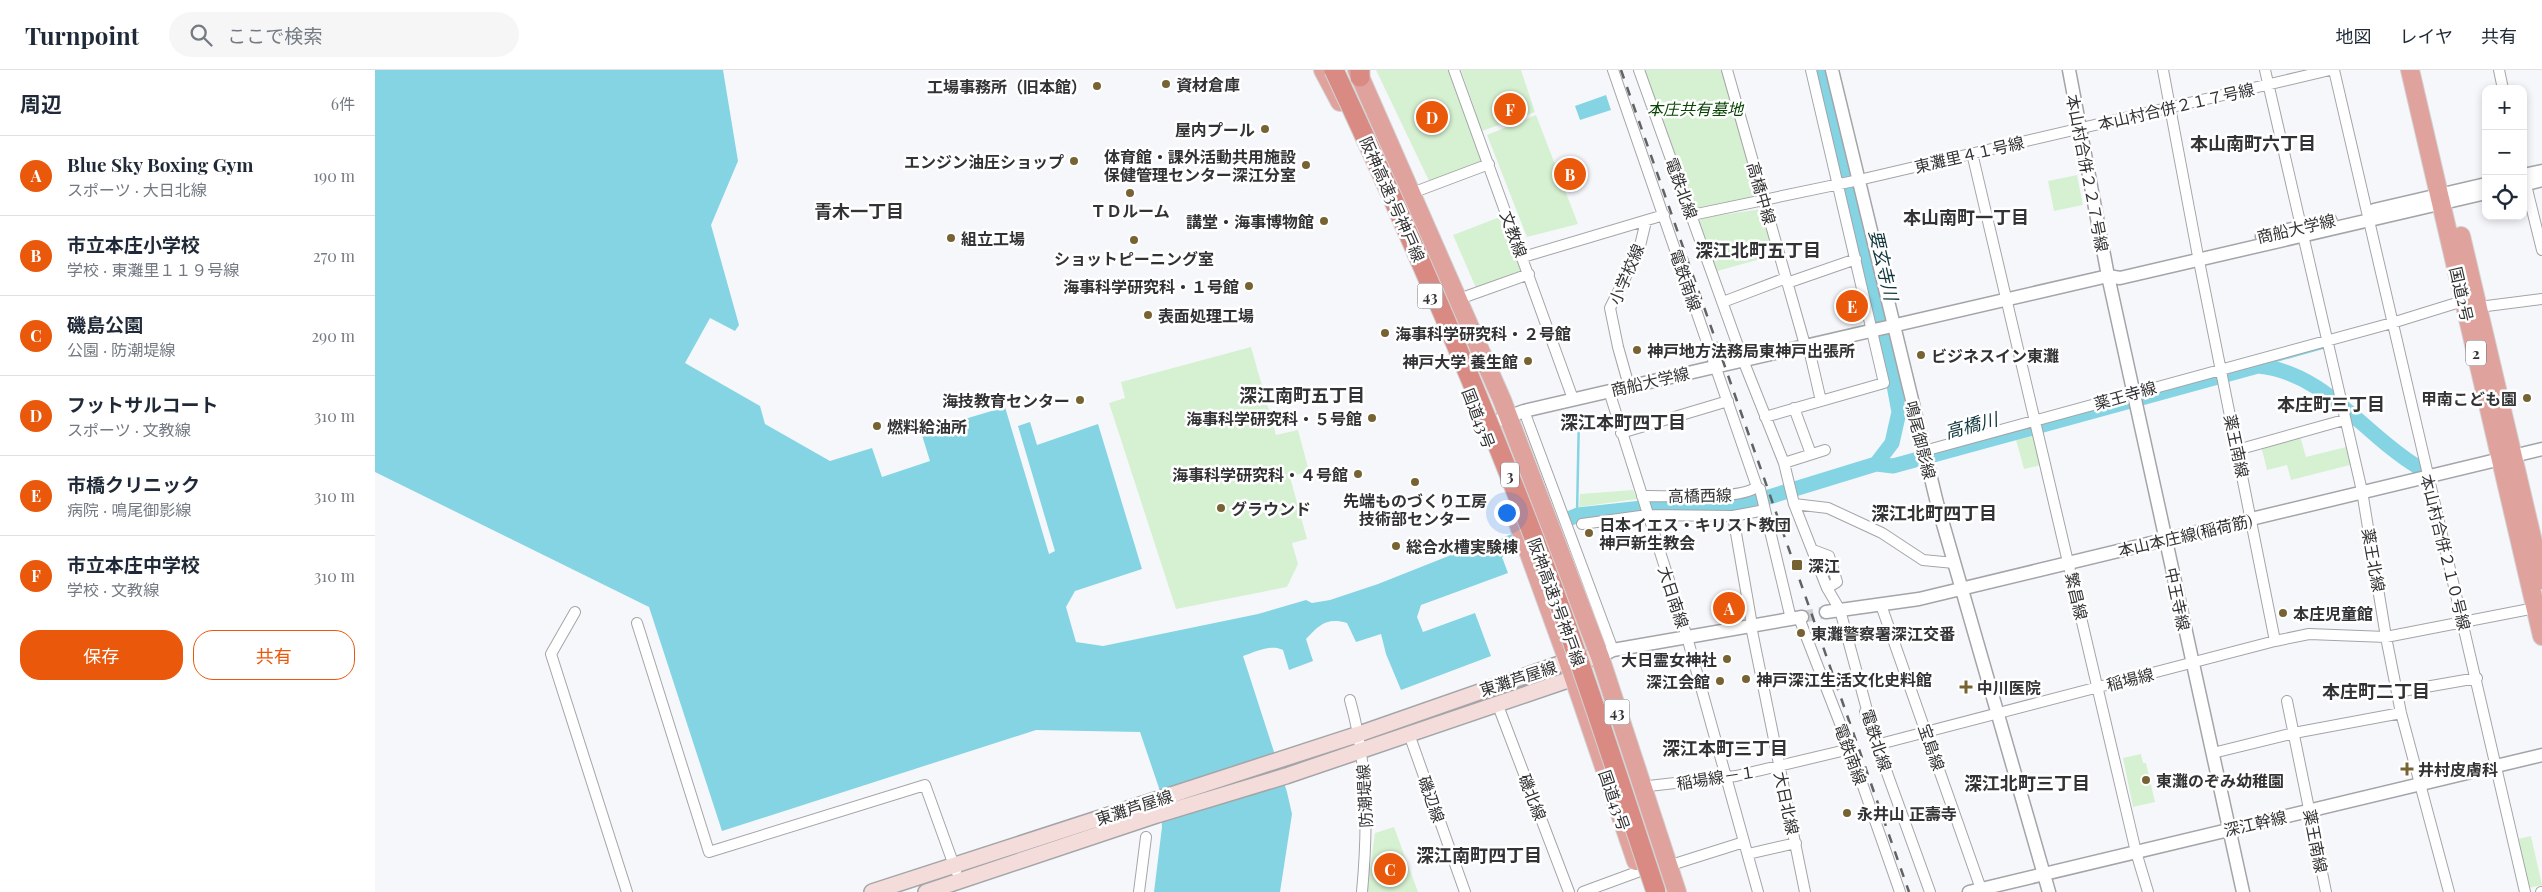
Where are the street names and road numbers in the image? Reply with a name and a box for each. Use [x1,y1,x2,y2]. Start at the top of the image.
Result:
street label: 本山村合併２１７号線 [2096,78,2256,134]
street label: 本山村合併２２７号線 [2062,92,2114,254]
street label: 東灘里４１号線 [1912,131,2026,177]
street label: 阪神高速3号神戸線 [1356,133,1430,265]
street label: 電鉄北線 [1661,154,1703,222]
street label: 高橋中線 [1743,159,1781,227]
street label: 文教線 [1496,208,1532,260]
street label: 商船大学線 [2255,209,2337,247]
street label: 小学校線 [1604,240,1648,308]
street label: 電鉄南線 [1666,246,1706,314]
street label: 国道2号 [2446,265,2478,323]
road number: 43 [1417,284,1443,308]
road number: 2 [2466,340,2486,366]
street label: 商船大学線 [1609,362,1691,400]
street label: 薬王寺線 [2091,376,2159,414]
street label: 国道43号 [1458,385,1500,451]
street label: 鳴尾御影線 [1901,399,1941,481]
street label: 薬王南線 [2220,413,2254,479]
road number: 3 [1501,462,1519,488]
street label: 本山村合併２１０号線 [2416,472,2476,632]
street label: 高橋西線 [1668,484,1732,506]
street label: 本山本庄線(稲荷筋) [2116,509,2254,561]
street label: 薬王北線 [2358,527,2390,593]
street label: 阪神高速3号神戸線 [1524,535,1590,669]
street label: 大日南線 [1654,563,1694,631]
street label: 中王寺線 [2161,566,2195,632]
street label: 繁昌線 [2061,570,2093,622]
street label: 東灘芦屋線 [1477,656,1559,700]
street label: 稲場線 [2104,663,2156,695]
road number: 43 [1605,700,1629,724]
street label: 電鉄北線 [1857,706,1897,774]
street label: 電鉄南線 [1830,720,1872,788]
street label: 宝島線 [1914,721,1950,773]
street label: 稲場線－１ [1675,760,1757,794]
street label: 防潮堤線 [1352,763,1376,829]
street label: 国道43号 [1595,767,1635,833]
street label: 大日北線 [1770,770,1804,836]
street label: 磯北線 [1515,771,1551,823]
street label: 磯辺線 [1414,773,1450,825]
street label: 東灘芦屋線 [1093,785,1175,829]
street label: 深江幹線 [2221,806,2289,840]
street label: 薬王南線 [2300,808,2332,874]

